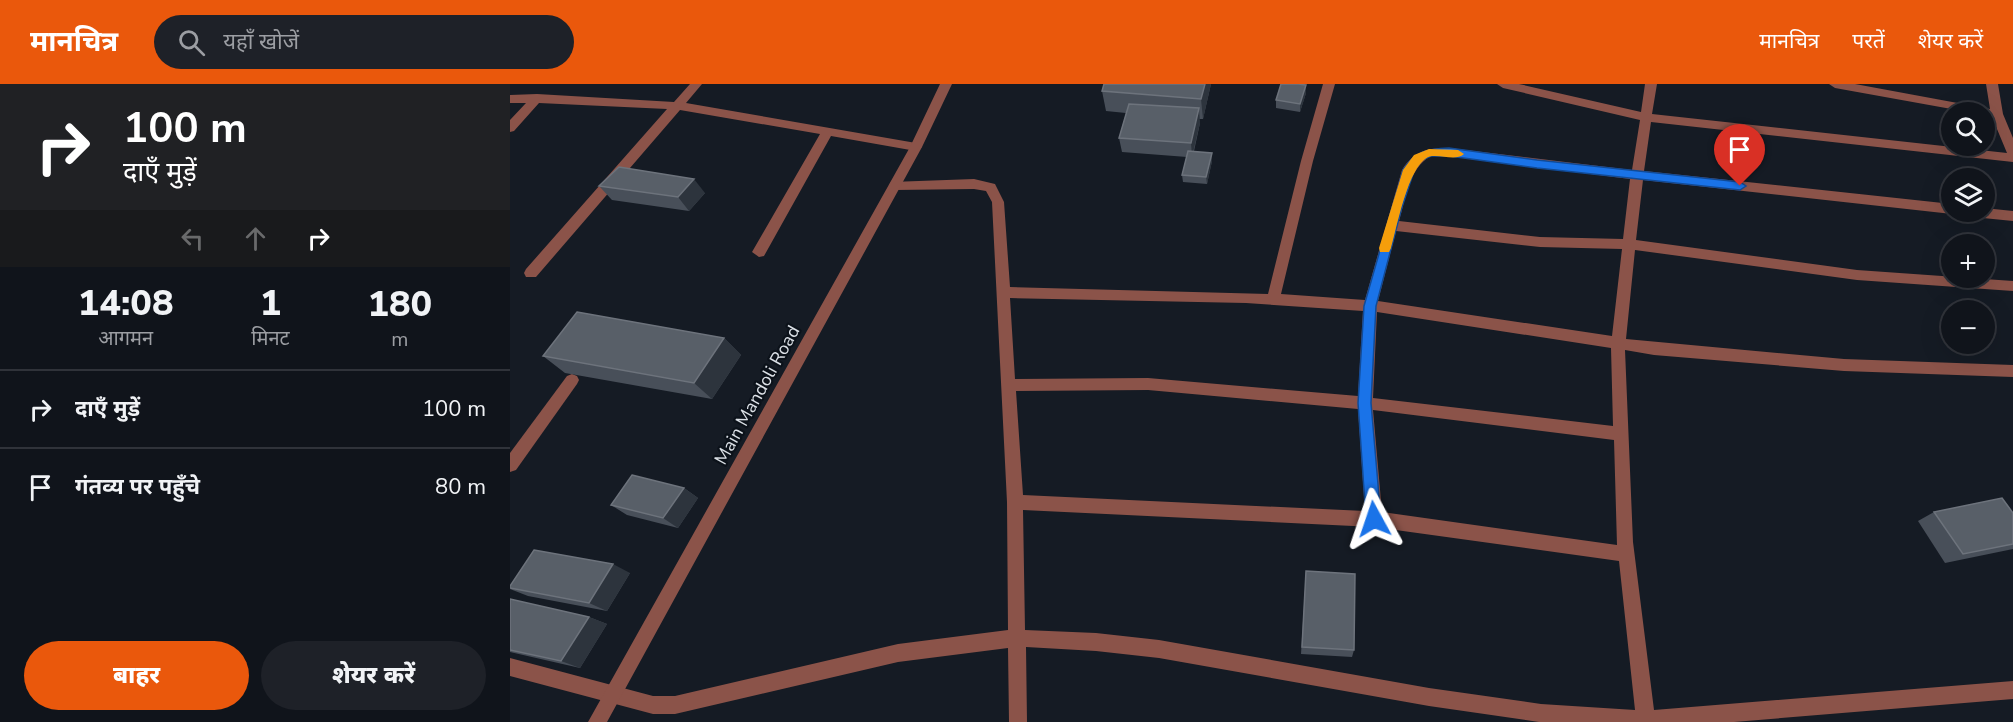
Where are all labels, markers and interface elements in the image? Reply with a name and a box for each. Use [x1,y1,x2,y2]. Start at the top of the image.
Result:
search box [154,15,574,69]
text: मानचित्र [30,23,118,61]
icon: search [175,26,208,59]
text: यहाँ खोजें [223,27,299,57]
text: मानचित्र [1759,27,1819,55]
text: परतें [1852,27,1885,55]
text: शेयर करें [1918,27,1983,55]
text: 100 m [123,100,247,157]
map controls [1941,102,1995,354]
button: search [1941,102,1995,156]
icon: right [24,108,102,186]
pin [1714,124,1765,186]
icon: arrive [1723,133,1756,166]
text: दाएँ मुड़ें [123,154,197,191]
button: layers [1941,168,1995,222]
icon: left [176,222,209,255]
icon: ahead [239,222,272,255]
icon: right [302,222,335,255]
button: + [1941,234,1995,288]
text: 14:08 [78,279,174,328]
text: 1 [260,279,281,328]
text: 180 [367,280,432,329]
button: − [1941,300,1995,354]
street label: Main Mandoli Road [709,321,805,469]
text: आगमन [98,325,153,352]
text: मिनट [251,325,290,352]
text: m [391,326,408,353]
icon: right [24,393,57,426]
text: दाएँ मुड़ें [75,394,140,424]
text: 100 m [422,394,486,424]
icon: arrive [24,471,57,504]
text: गंतव्य पर पहुँचे [75,472,200,502]
text: 80 m [435,472,486,502]
position arrow [1342,487,1406,551]
button: बाहर [24,641,249,710]
button: शेयर करें [261,641,486,710]

